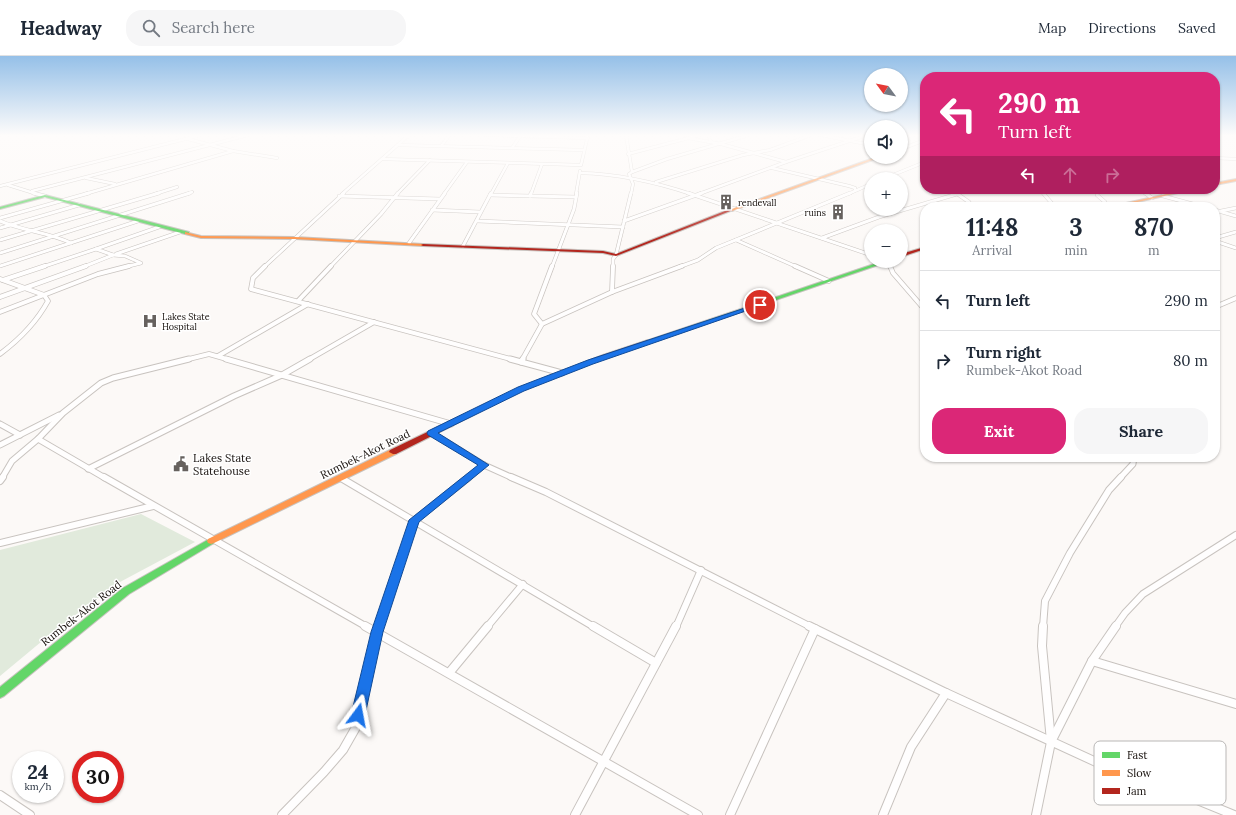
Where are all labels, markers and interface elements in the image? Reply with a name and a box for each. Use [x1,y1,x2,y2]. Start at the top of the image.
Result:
search box [126,10,406,46]
text: Headway [20,16,102,40]
icon: search [140,17,162,39]
text: Search here [172,18,255,37]
text: Map [1038,19,1066,37]
text: Directions [1088,19,1156,37]
text: Saved [1178,19,1216,37]
north arrow [864,68,908,112]
map controls [864,68,908,268]
text: 290 m [998,85,1080,121]
icon: left [932,88,984,140]
button: sound [864,120,908,164]
text: Turn left [998,120,1071,143]
icon: left [1017,164,1039,186]
icon: ahead [1059,164,1081,186]
icon: right [1101,164,1123,186]
button: + [864,172,908,216]
building icon: rendevall [717,193,735,211]
place label: rendevall [738,197,777,208]
building icon: ruins [829,203,847,221]
place label: ruins [805,207,826,218]
text: 11:48 [966,212,1018,243]
text: 3 [1069,212,1083,243]
text: 870 [1134,212,1174,243]
button: − [864,224,908,268]
text: Arrival [972,242,1012,259]
text: min [1064,242,1088,259]
text: m [1148,242,1160,259]
pin [743,288,777,322]
icon: left [932,290,954,312]
text: Turn left [966,291,1030,310]
text: 290 m [1165,291,1208,310]
icon: arrive [749,294,771,316]
place label: Lakes State Hospital [162,311,210,332]
hospital icon: Lakes State Hospital [141,312,159,330]
text: Turn right [966,343,1042,362]
icon: right [932,350,954,372]
text: 80 m [1173,351,1208,370]
text: Rumbek-Akot Road [966,362,1082,379]
button: Exit [932,408,1066,454]
button: Share [1074,408,1208,454]
street label: Rumbek-Akot Road [318,426,413,482]
place label: Lakes State Statehouse [193,451,251,478]
public building icon: Lakes State Statehouse [172,455,190,473]
street label: Rumbek-Akot Road [38,577,124,649]
position arrow [337,694,379,736]
legend [1094,741,1226,805]
text: Fast [1127,748,1148,762]
speed limit sign: 30 [72,751,124,803]
text: 24 [27,759,49,784]
text: Slow [1127,766,1152,780]
text: km/h [24,780,52,793]
text: Jam [1126,784,1147,798]

